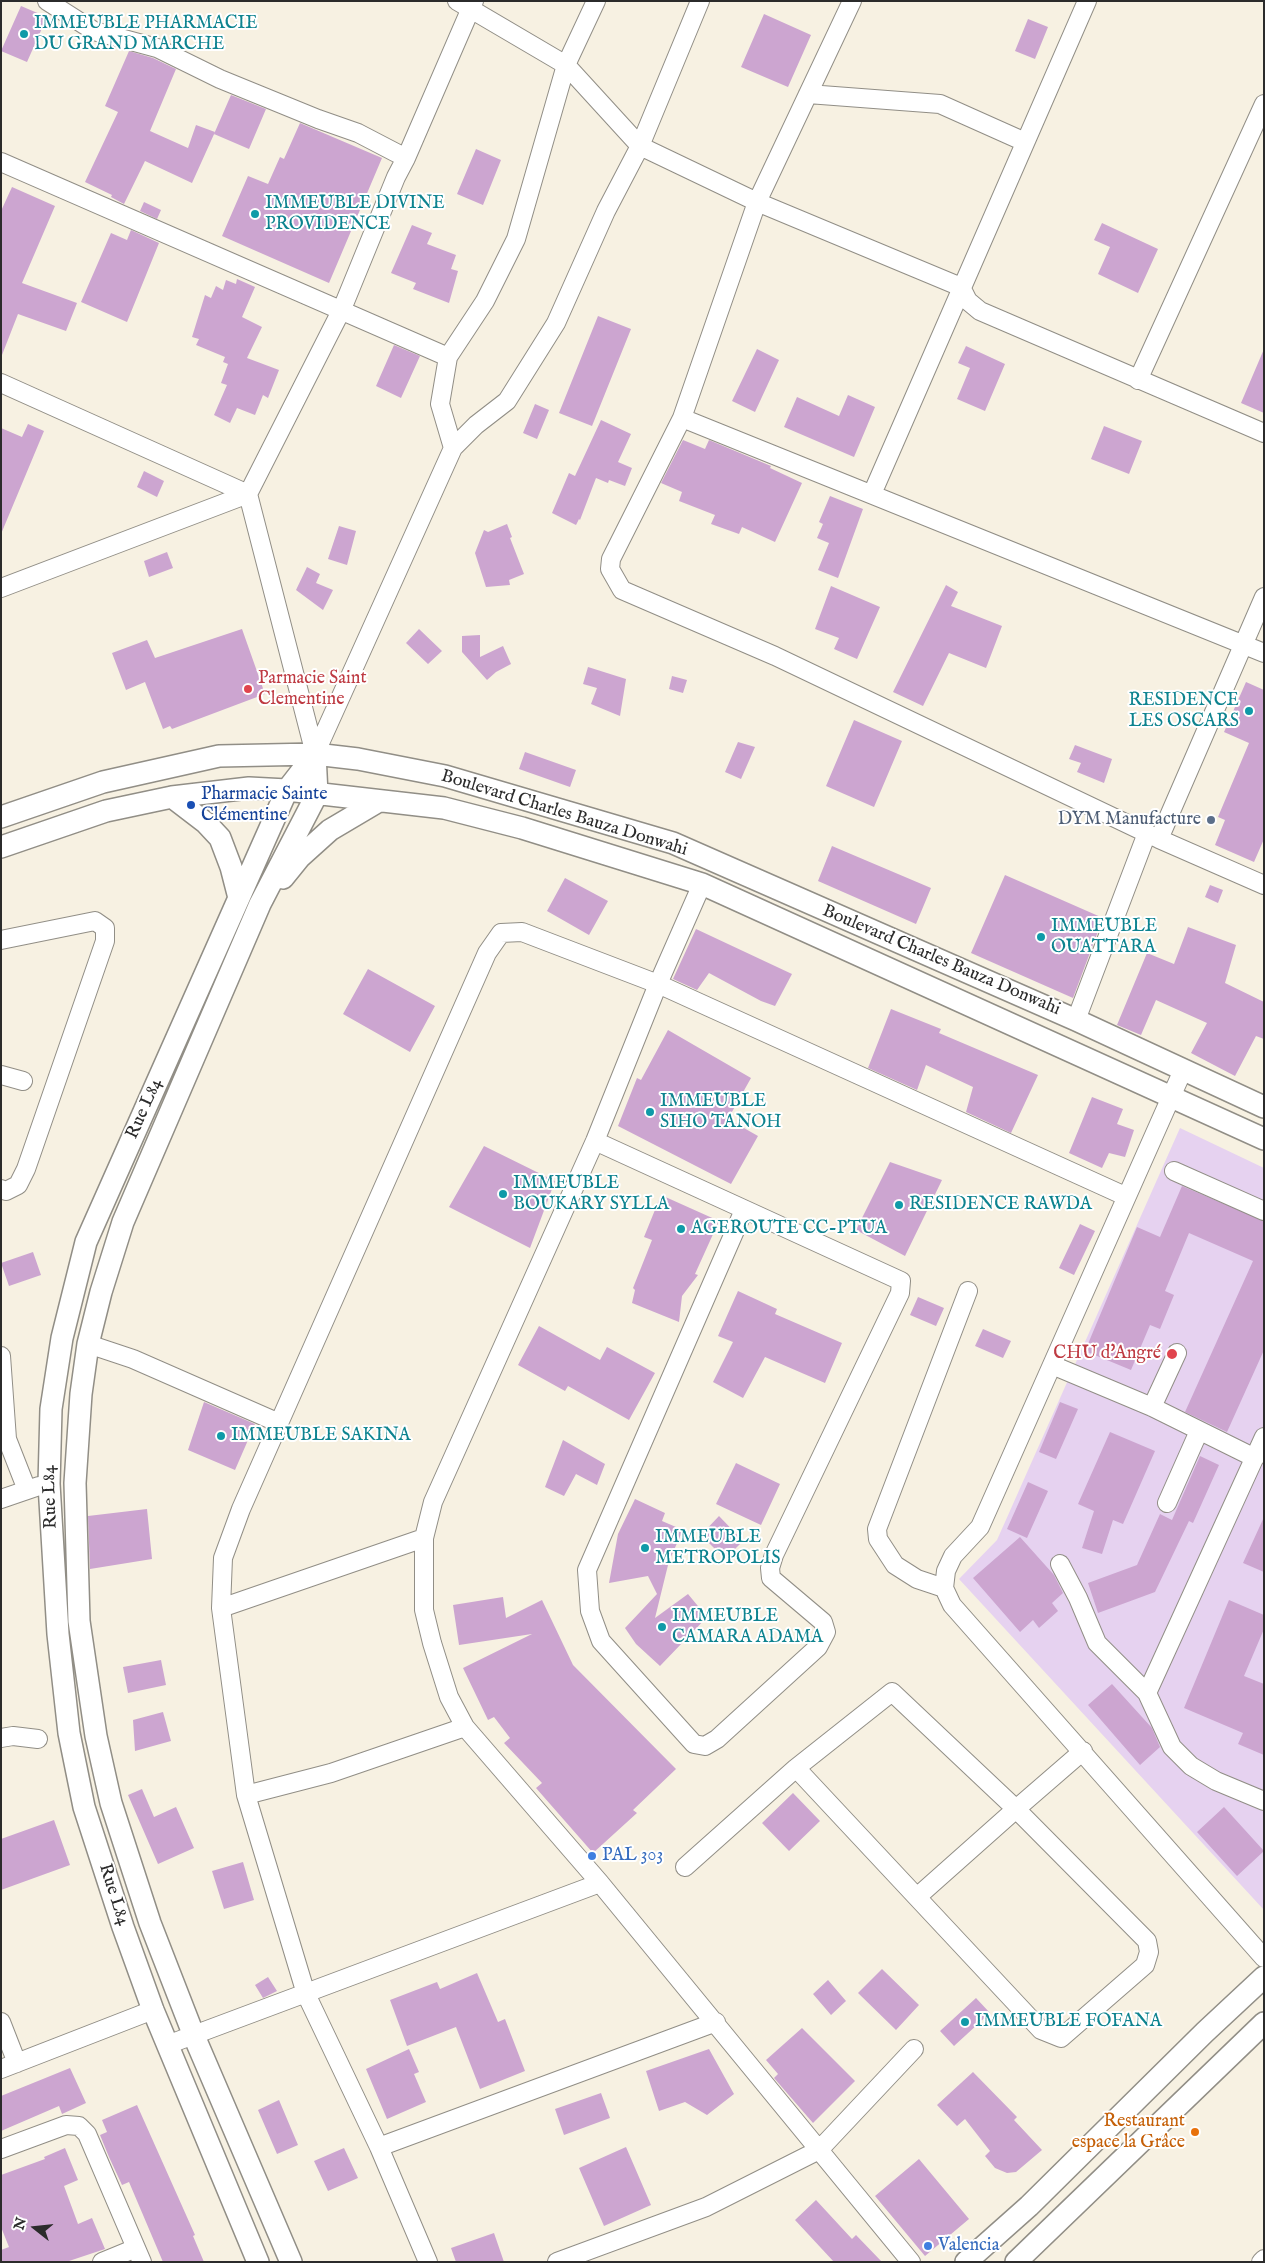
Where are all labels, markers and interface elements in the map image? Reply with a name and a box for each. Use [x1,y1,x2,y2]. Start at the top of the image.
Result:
place label: IMMEUBLE PHARMACIE DU GRAND MARCHE [34,13,258,56]
marker: IMMEUBLE PHARMACIE DU GRAND MARCHE [18,28,30,40]
place label: IMMEUBLE DIVINE PROVIDENCE [265,193,445,235]
marker: IMMEUBLE DIVINE PROVIDENCE [249,208,261,220]
place label: Parmacie Saint Clementine [258,668,367,711]
marker: Parmacie Saint Clementine [242,683,254,695]
place label: RESIDENCE LES OSCARS [1129,690,1239,732]
marker: RESIDENCE LES OSCARS [1243,705,1255,717]
street label: Boulevard Charles Bauza Donwahi [438,766,690,862]
place label: Pharmacie Sainte Clémentine [201,784,328,826]
marker: Pharmacie Sainte Clémentine [185,799,197,811]
place label: DYM Manufacture [1058,809,1201,831]
marker: DYM Manufacture [1205,814,1217,826]
street label: Boulevard Charles Bauza Donwahi [819,901,1063,1021]
place label: IMMEUBLE OUATTARA [1051,916,1157,959]
marker: IMMEUBLE OUATTARA [1035,931,1047,943]
street label: Rue L84 [122,1075,168,1143]
place label: IMMEUBLE SIHO TANOH [660,1091,781,1134]
marker: IMMEUBLE SIHO TANOH [644,1106,656,1118]
place label: IMMEUBLE BOUKARY SYLLA [513,1173,669,1216]
marker: IMMEUBLE BOUKARY SYLLA [497,1188,509,1200]
place label: RESIDENCE RAWDA [909,1194,1092,1216]
marker: RESIDENCE RAWDA [893,1199,905,1211]
place label: AGEROUTE CC-PTUA [691,1218,887,1240]
marker: AGEROUTE CC-PTUA [675,1223,687,1235]
place label: CHU d'Angré [1053,1343,1161,1365]
marker: CHU d'Angré [1165,1347,1179,1361]
place label: IMMEUBLE SAKINA [231,1425,411,1447]
marker: IMMEUBLE SAKINA [215,1430,227,1442]
street label: Rue L84 [39,1465,63,1529]
place label: IMMEUBLE METROPOLIS [655,1527,780,1570]
marker: IMMEUBLE METROPOLIS [639,1542,651,1554]
place label: IMMEUBLE CAMARA ADAMA [672,1606,823,1648]
marker: IMMEUBLE CAMARA ADAMA [656,1621,668,1633]
place label: PAL 303 [602,1845,663,1867]
marker: PAL 303 [586,1850,598,1862]
street label: Rue L84 [93,1861,133,1929]
place label: IMMEUBLE FOFANA [975,2011,1162,2033]
marker: IMMEUBLE FOFANA [959,2016,971,2028]
place label: Restaurant espace la Grâce [1072,2111,1185,2154]
marker: Restaurant espace la Grâce [1189,2126,1201,2138]
north arrow [10,2203,60,2253]
text: N [10,2216,31,2232]
place label: Valencia [938,2235,999,2257]
marker: Valencia [922,2240,934,2252]

